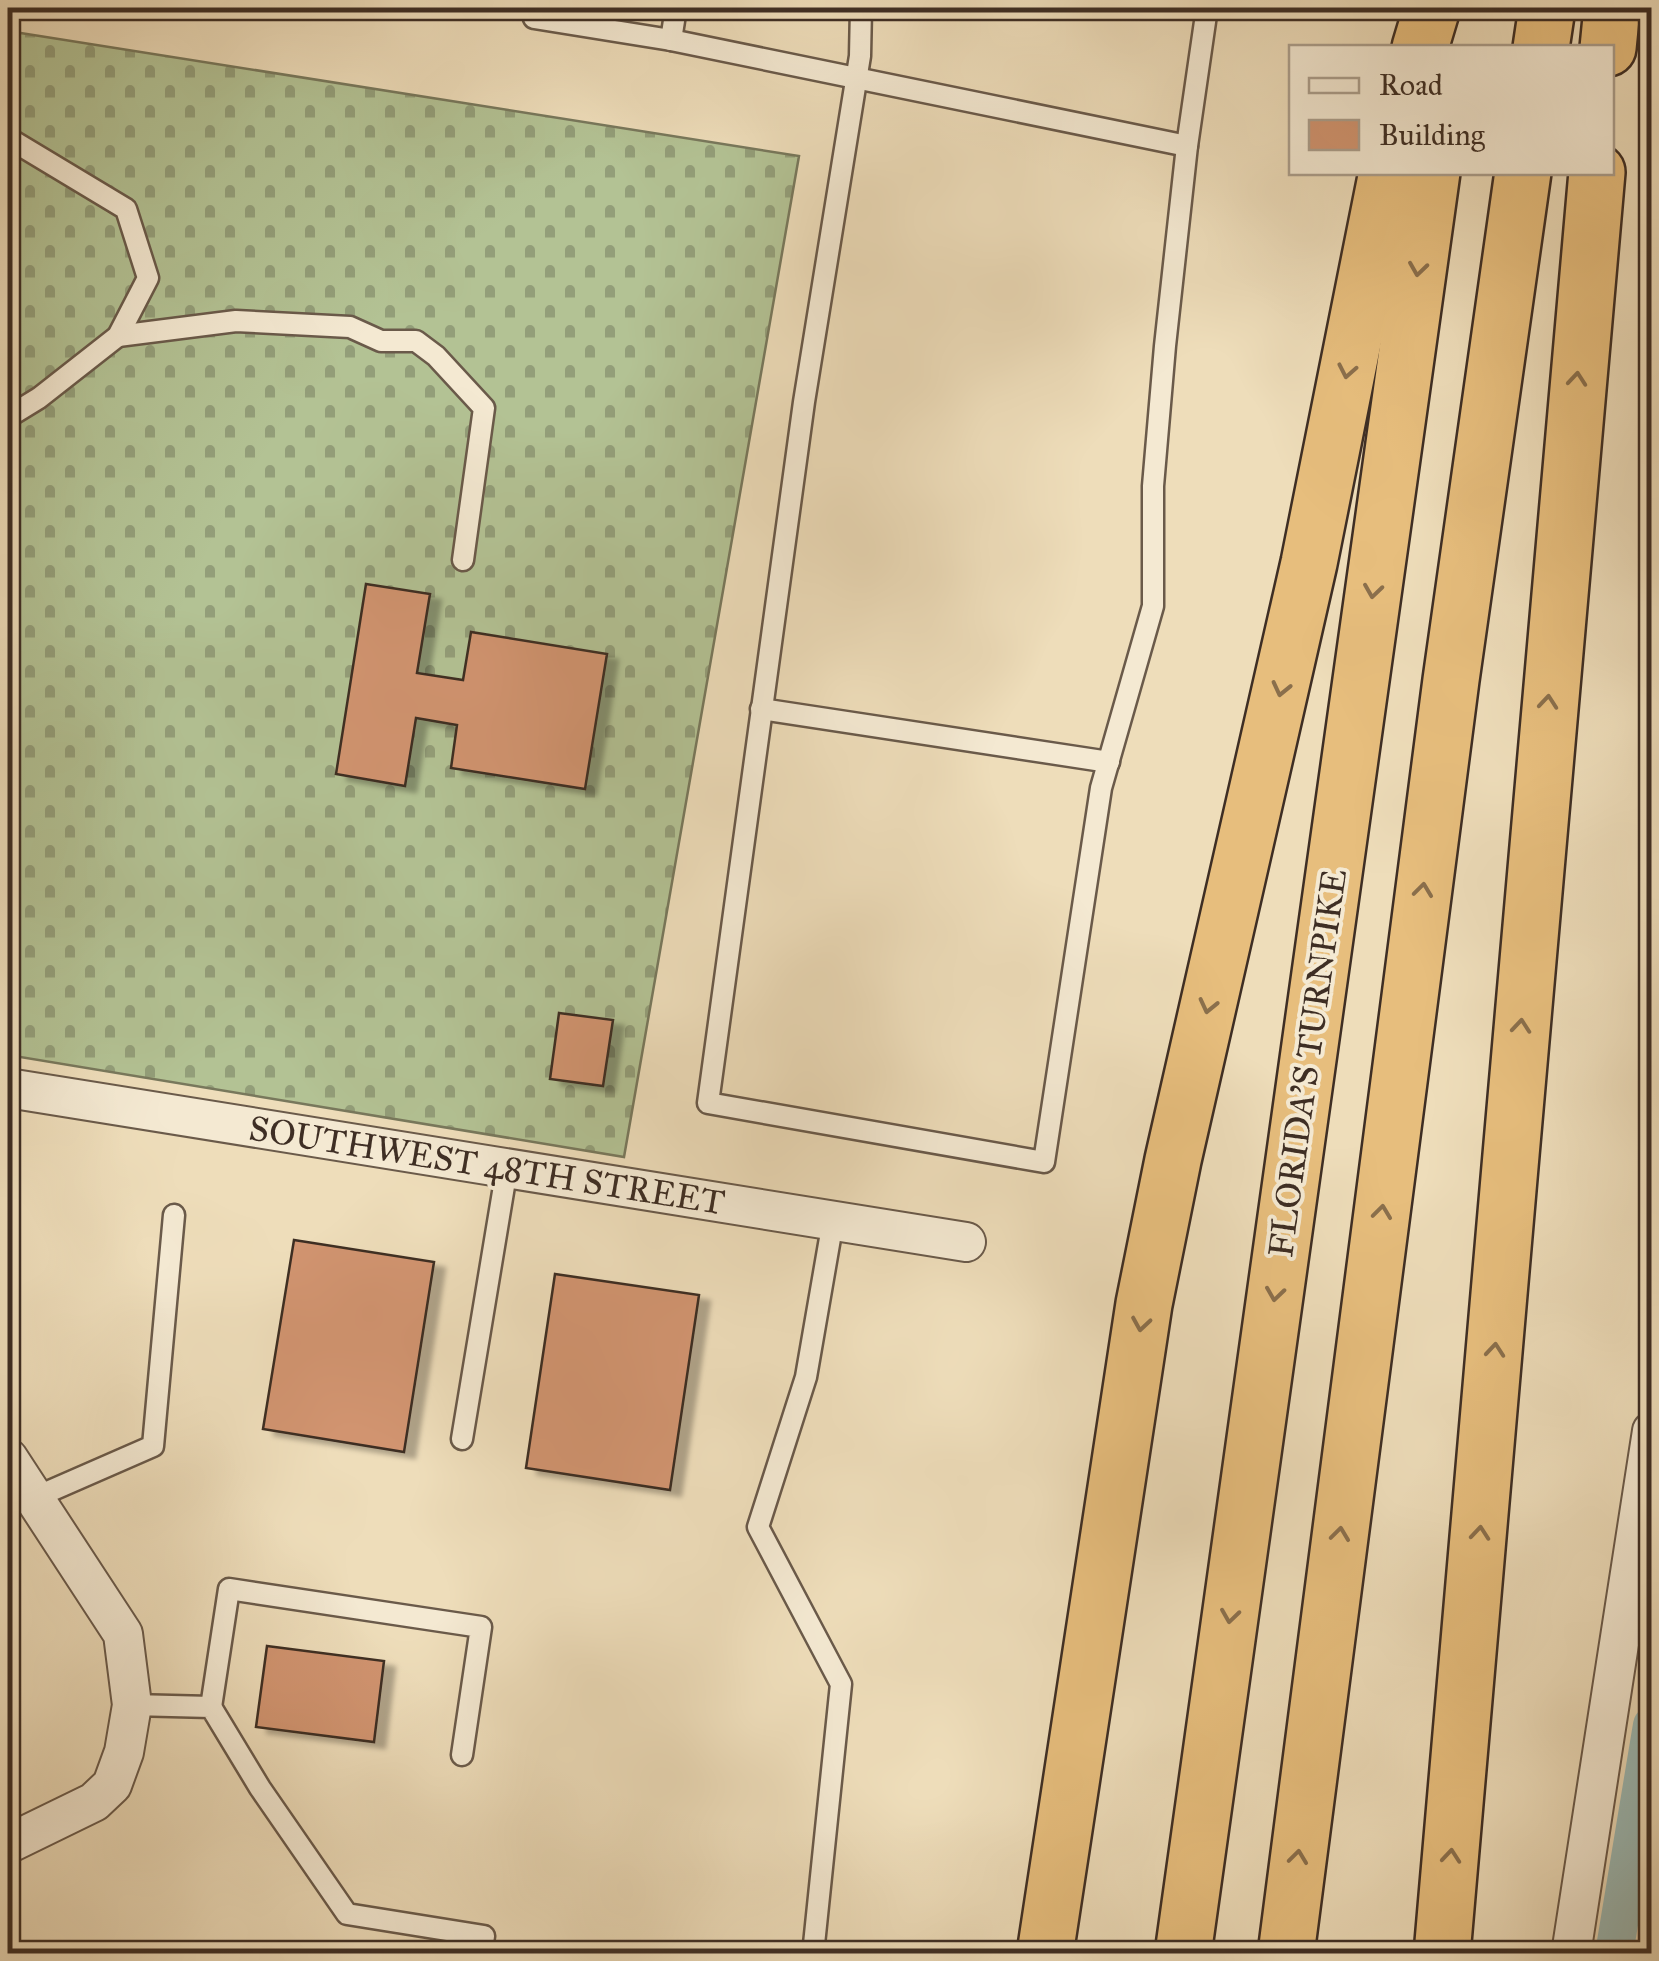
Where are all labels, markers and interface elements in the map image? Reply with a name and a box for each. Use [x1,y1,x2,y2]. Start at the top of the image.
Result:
legend [1289,45,1614,175]
text: Road [1379,67,1443,103]
text: Building [1379,117,1486,153]
one-way arrow [1409,261,1430,277]
one-way arrow [1338,362,1359,379]
one-way arrow [1566,370,1588,386]
one-way arrow [1364,583,1385,599]
one-way arrow [1272,680,1293,697]
one-way arrow [1536,694,1558,710]
street label: FLORIDA'S TURNPIKE [1259,866,1356,1260]
one-way arrow [1412,881,1433,898]
one-way arrow [1199,997,1220,1014]
one-way arrow [1509,1018,1531,1034]
street label: SOUTHWEST 48TH STREET [246,1107,728,1224]
one-way arrow [1371,1204,1392,1220]
one-way arrow [1265,1286,1286,1302]
one-way arrow [1131,1316,1152,1332]
one-way arrow [1484,1342,1505,1358]
one-way arrow [1468,1524,1490,1540]
one-way arrow [1329,1526,1350,1542]
one-way arrow [1220,1608,1241,1624]
one-way arrow [1287,1848,1308,1865]
one-way arrow [1439,1848,1461,1864]

